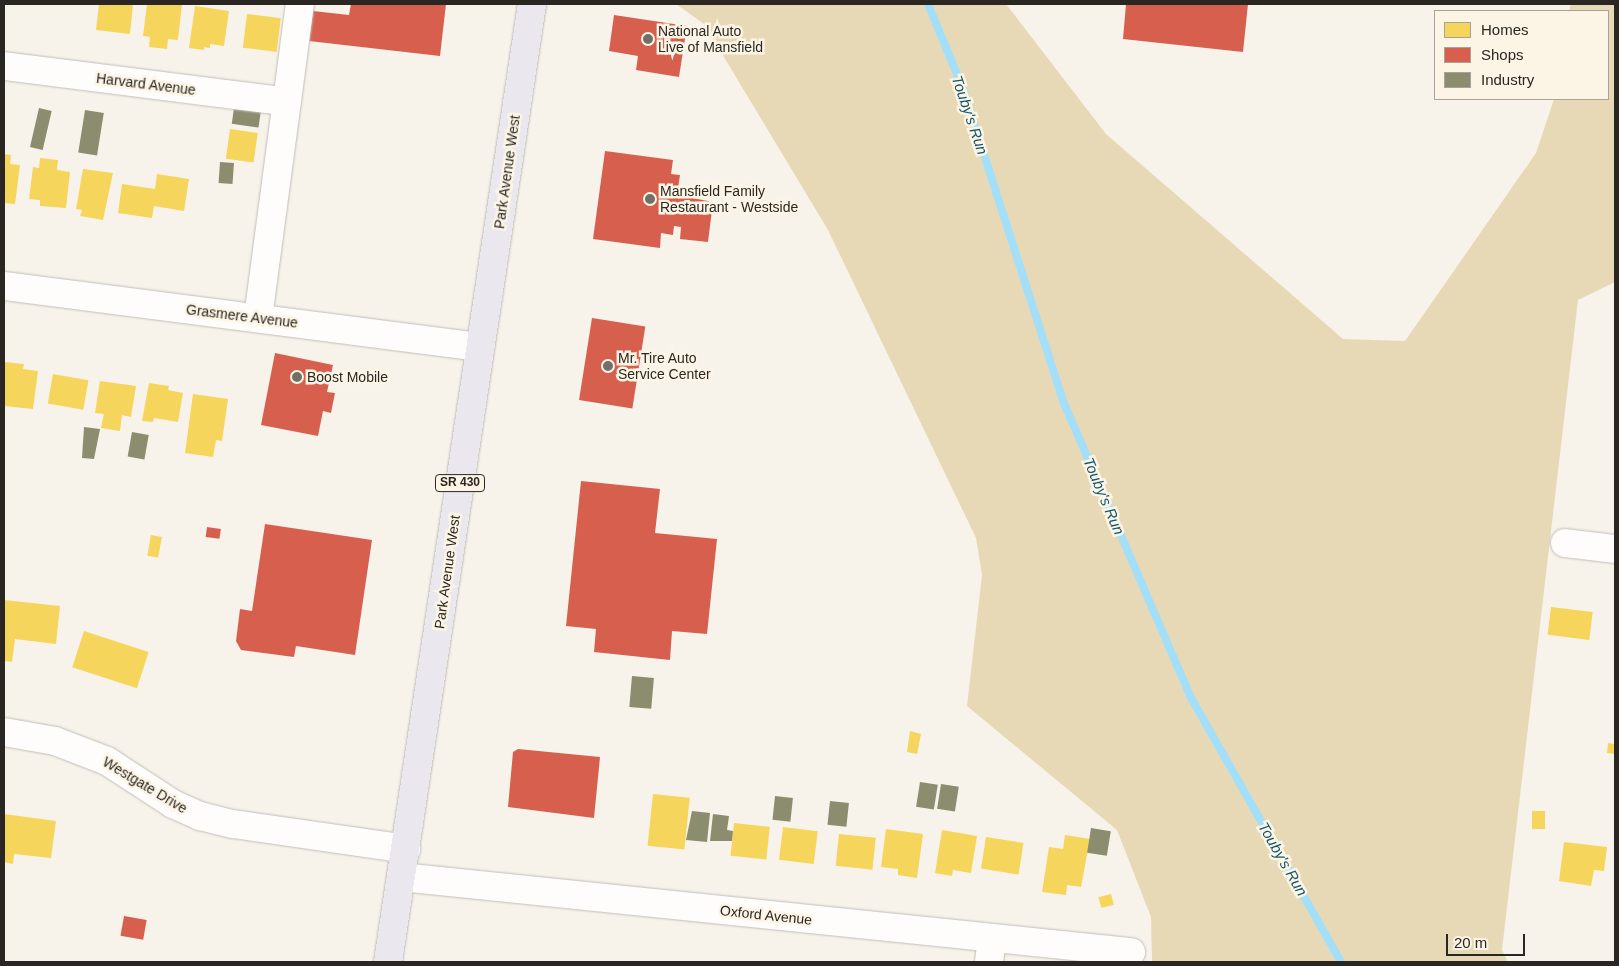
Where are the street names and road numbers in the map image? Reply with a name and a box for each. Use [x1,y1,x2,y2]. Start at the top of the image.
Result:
street label: Harvard Avenue [95,70,197,98]
street label: Park Avenue West [491,114,523,230]
street label: Grasmere Avenue [185,301,299,331]
road number: SR 430 [434,473,486,492]
street label: Park Avenue West [431,514,463,630]
street label: Westgate Drive [100,753,190,817]
street label: Oxford Avenue [719,902,813,928]

